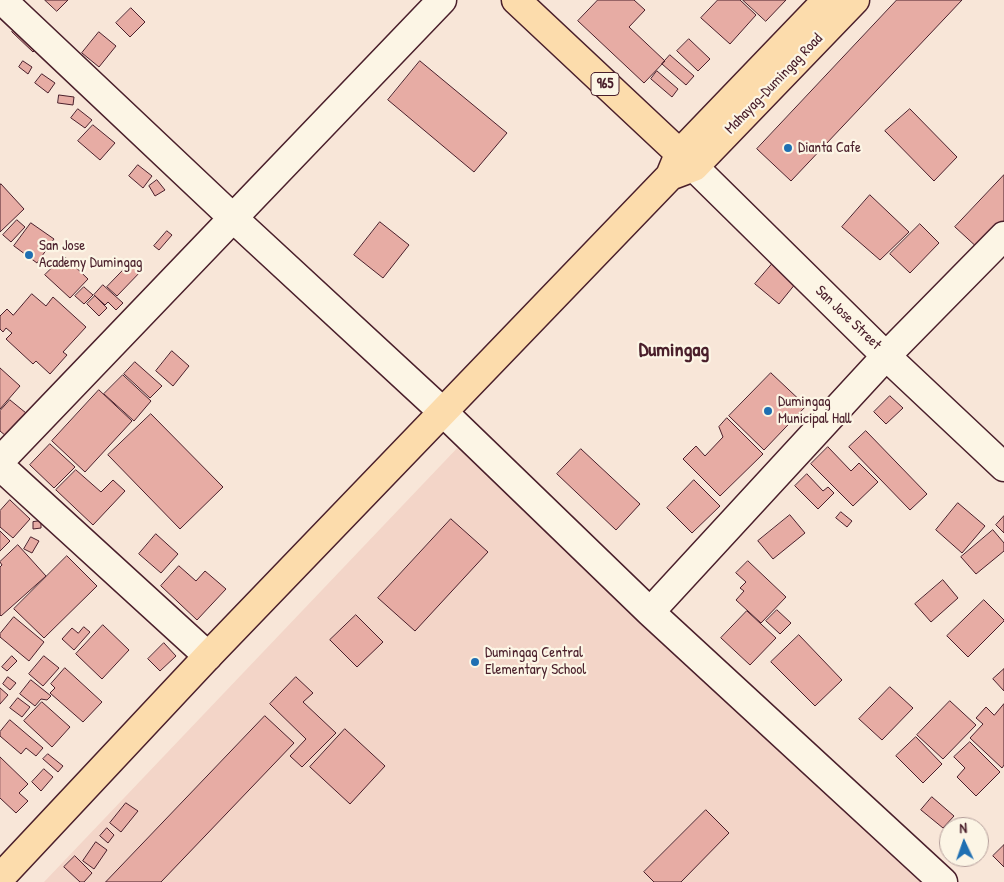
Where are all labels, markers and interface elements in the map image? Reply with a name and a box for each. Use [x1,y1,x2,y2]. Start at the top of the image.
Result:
street label: Mahayag-Dumingag Road [721,30,827,138]
road number: 965 [591,72,619,96]
place label: Dianta Cafe [798,139,861,157]
marker: Dianta Cafe [782,142,794,154]
place label: San Jose Academy Dumingag [39,237,143,272]
marker: San Jose Academy Dumingag [23,249,35,261]
street label: San Jose Street [811,282,885,354]
district label: Dumingag [639,339,709,363]
place label: Dumingag Municipal Hall [778,393,851,428]
marker: Dumingag Municipal Hall [762,405,774,417]
place label: Dumingag Central Elementary School [485,644,586,679]
marker: Dumingag Central Elementary School [469,656,481,668]
north arrow [939,817,989,867]
text: N [959,818,967,837]

